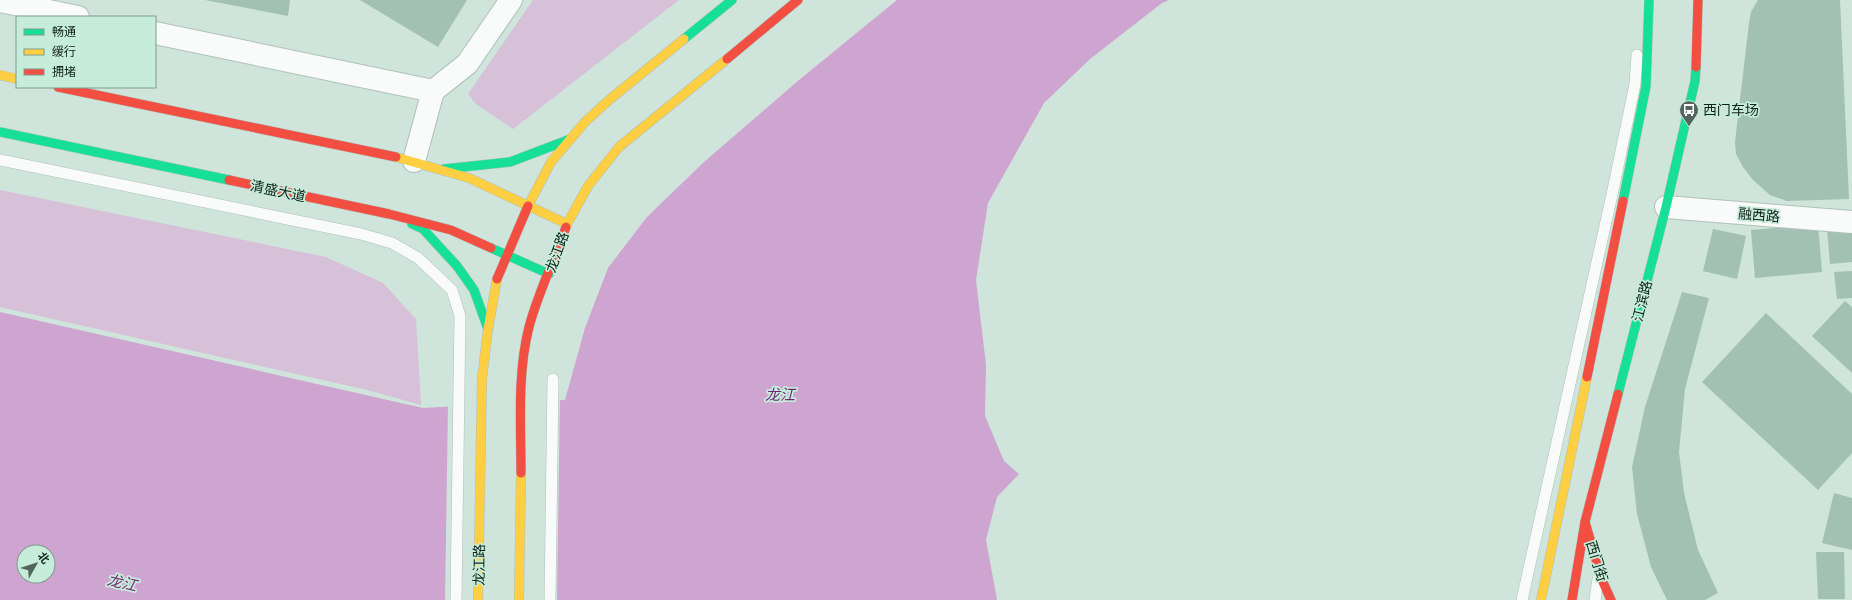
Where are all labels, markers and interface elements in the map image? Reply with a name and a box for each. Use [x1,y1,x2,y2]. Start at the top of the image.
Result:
legend [16,16,156,88]
text: 畅通 [52,25,76,39]
text: 缓行 [52,45,76,59]
text: 拥堵 [52,65,76,79]
bus stop icon: 西门车场 [1678,99,1700,127]
place label: 西门车场 [1703,102,1759,118]
street label: 清盛大道 [249,177,307,205]
street label: 融西路 [1737,205,1781,225]
street label: 龙江路 [542,230,572,274]
street label: 江滨路 [1629,279,1655,323]
water label: 龙江 [765,386,797,404]
street label: 西门街 [1583,539,1611,583]
north arrow [16,544,56,584]
street label: 龙江路 [471,544,487,586]
text: 北 [35,550,52,566]
water label: 龙江 [105,571,141,596]

